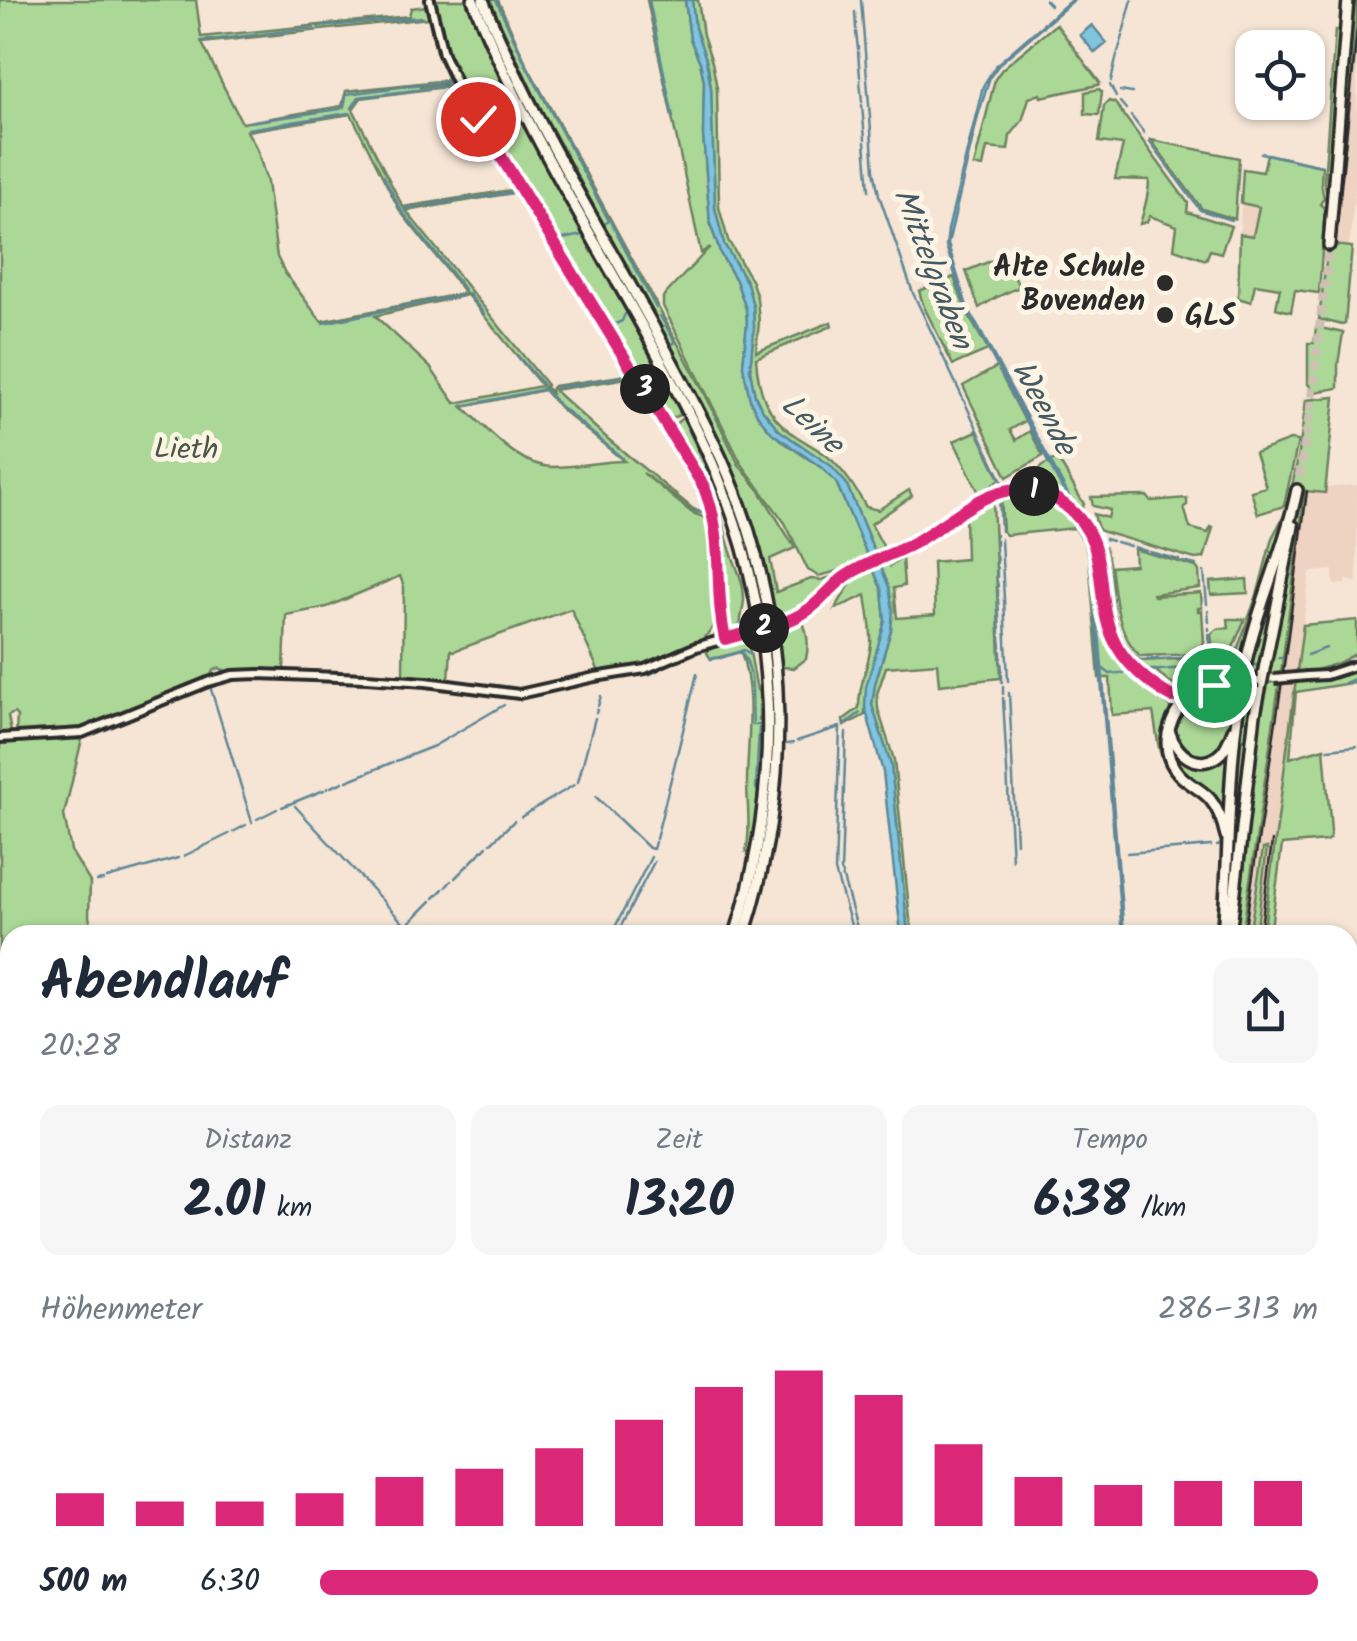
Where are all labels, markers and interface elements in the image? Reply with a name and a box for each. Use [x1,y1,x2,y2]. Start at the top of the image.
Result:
map controls [1235,30,1325,120]
button: locate [1235,30,1325,120]
pin [436,77,521,162]
icon: check [451,92,506,147]
water label: Mittelgraben [878,181,987,360]
place label: Alte Schule Bovenden [993,244,1145,326]
marker: Alte Schule Bovenden [1154,272,1176,294]
place label: GLS [1185,293,1236,341]
marker: GLS [1154,304,1176,326]
water label: Weende [997,352,1090,467]
pin: 3 [620,364,670,414]
text: 3 [637,366,653,411]
water label: Leine [768,382,857,469]
park label: Lieth [154,426,218,474]
pin: 1 [1009,466,1059,516]
text: 1 [1030,468,1038,513]
pin: 2 [739,603,789,653]
text: 2 [756,605,772,650]
pin [1172,643,1257,728]
icon: arrive [1187,658,1242,713]
text: Abendlauf [40,941,286,1028]
button: share [1213,958,1318,1063]
text: 20:28 [40,1022,120,1073]
text: Distanz [204,1118,292,1163]
text: Zeit [655,1118,703,1163]
text: Tempo [1072,1118,1148,1163]
text: 2.01 [184,1163,266,1243]
text: 13:20 [624,1163,734,1243]
text: 6:38 [1034,1163,1130,1243]
text: km [266,1186,312,1231]
text: /km [1130,1186,1186,1231]
text: Höhenmeter [40,1285,202,1336]
text: 286–313 m [1158,1285,1318,1336]
text: 500 m [40,1557,128,1608]
text: 6:30 [200,1557,260,1608]

